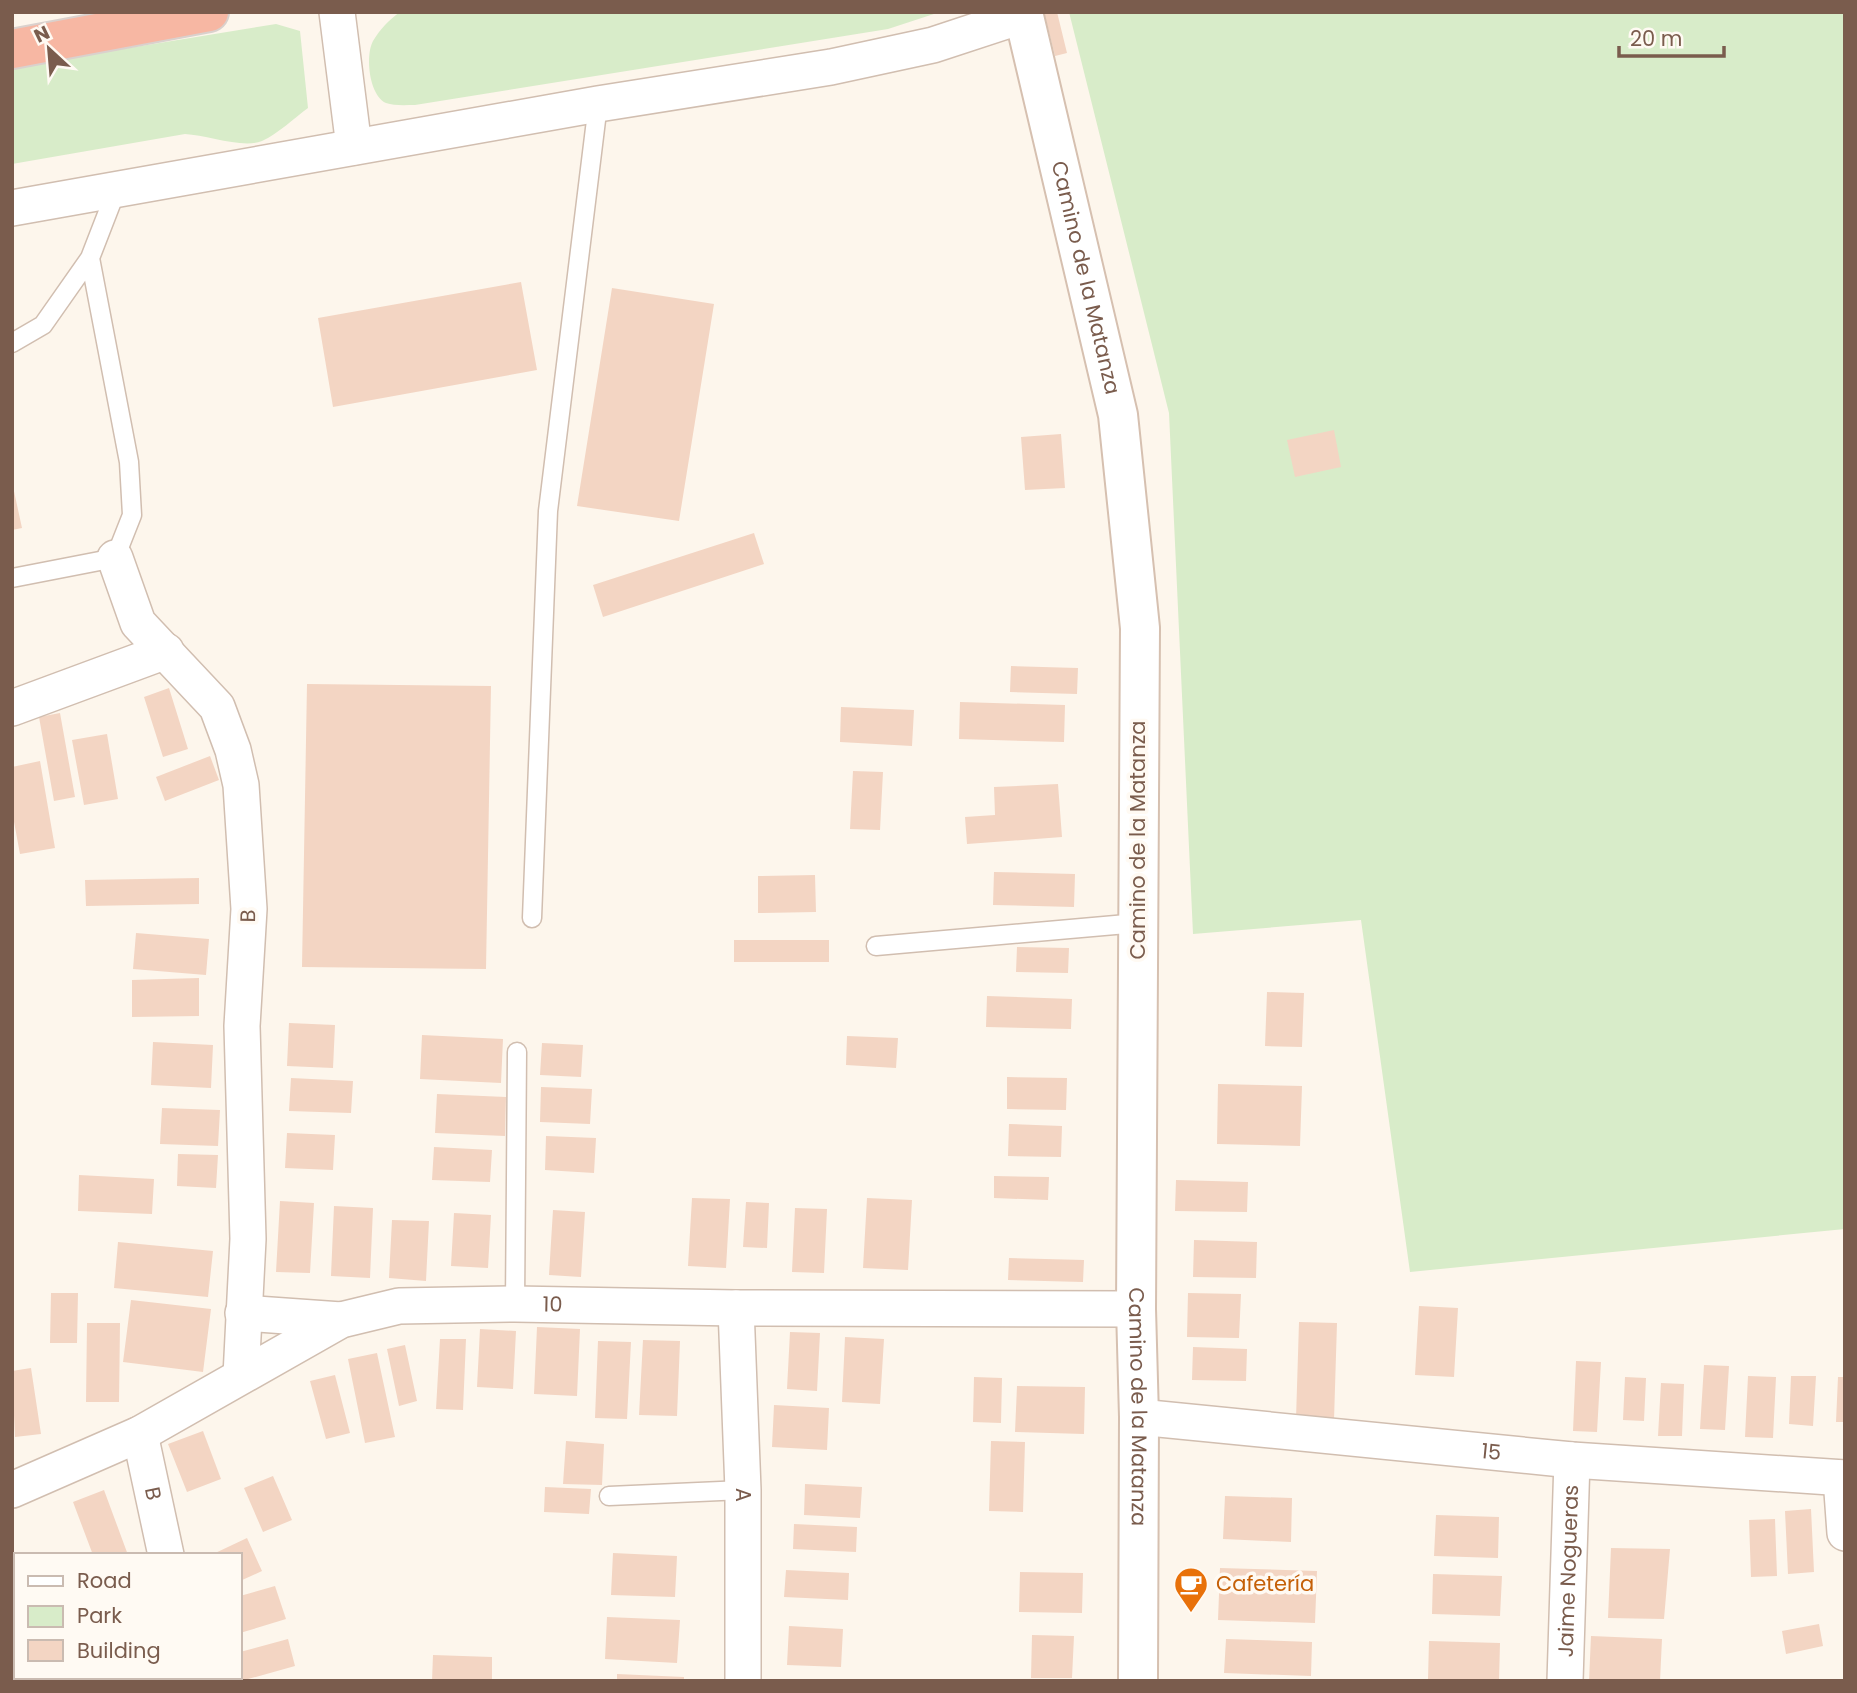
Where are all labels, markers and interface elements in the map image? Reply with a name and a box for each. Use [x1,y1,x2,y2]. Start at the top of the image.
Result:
north arrow [14,14,84,84]
scale bar [1619,14,1724,58]
text: N [29,19,54,49]
text: 20 m [1630,24,1683,53]
street label: Camino de la Matanza [1045,158,1128,397]
street label: Camino de la Matanza [1123,721,1152,959]
street label: B [233,909,262,923]
street label: Camino de la Matanza [1122,1287,1154,1526]
street label: 10 [542,1290,563,1319]
street label: 15 [1480,1436,1503,1467]
street label: B [138,1484,169,1503]
street label: Jaime Nogueras [1551,1484,1585,1658]
street label: A [729,1488,758,1502]
legend [14,1553,242,1679]
cafe icon: Cafetería [1172,1565,1210,1614]
text: Road [77,1566,132,1595]
place label: Cafetería [1216,1569,1314,1598]
text: Park [77,1601,122,1630]
text: Building [77,1636,161,1665]

